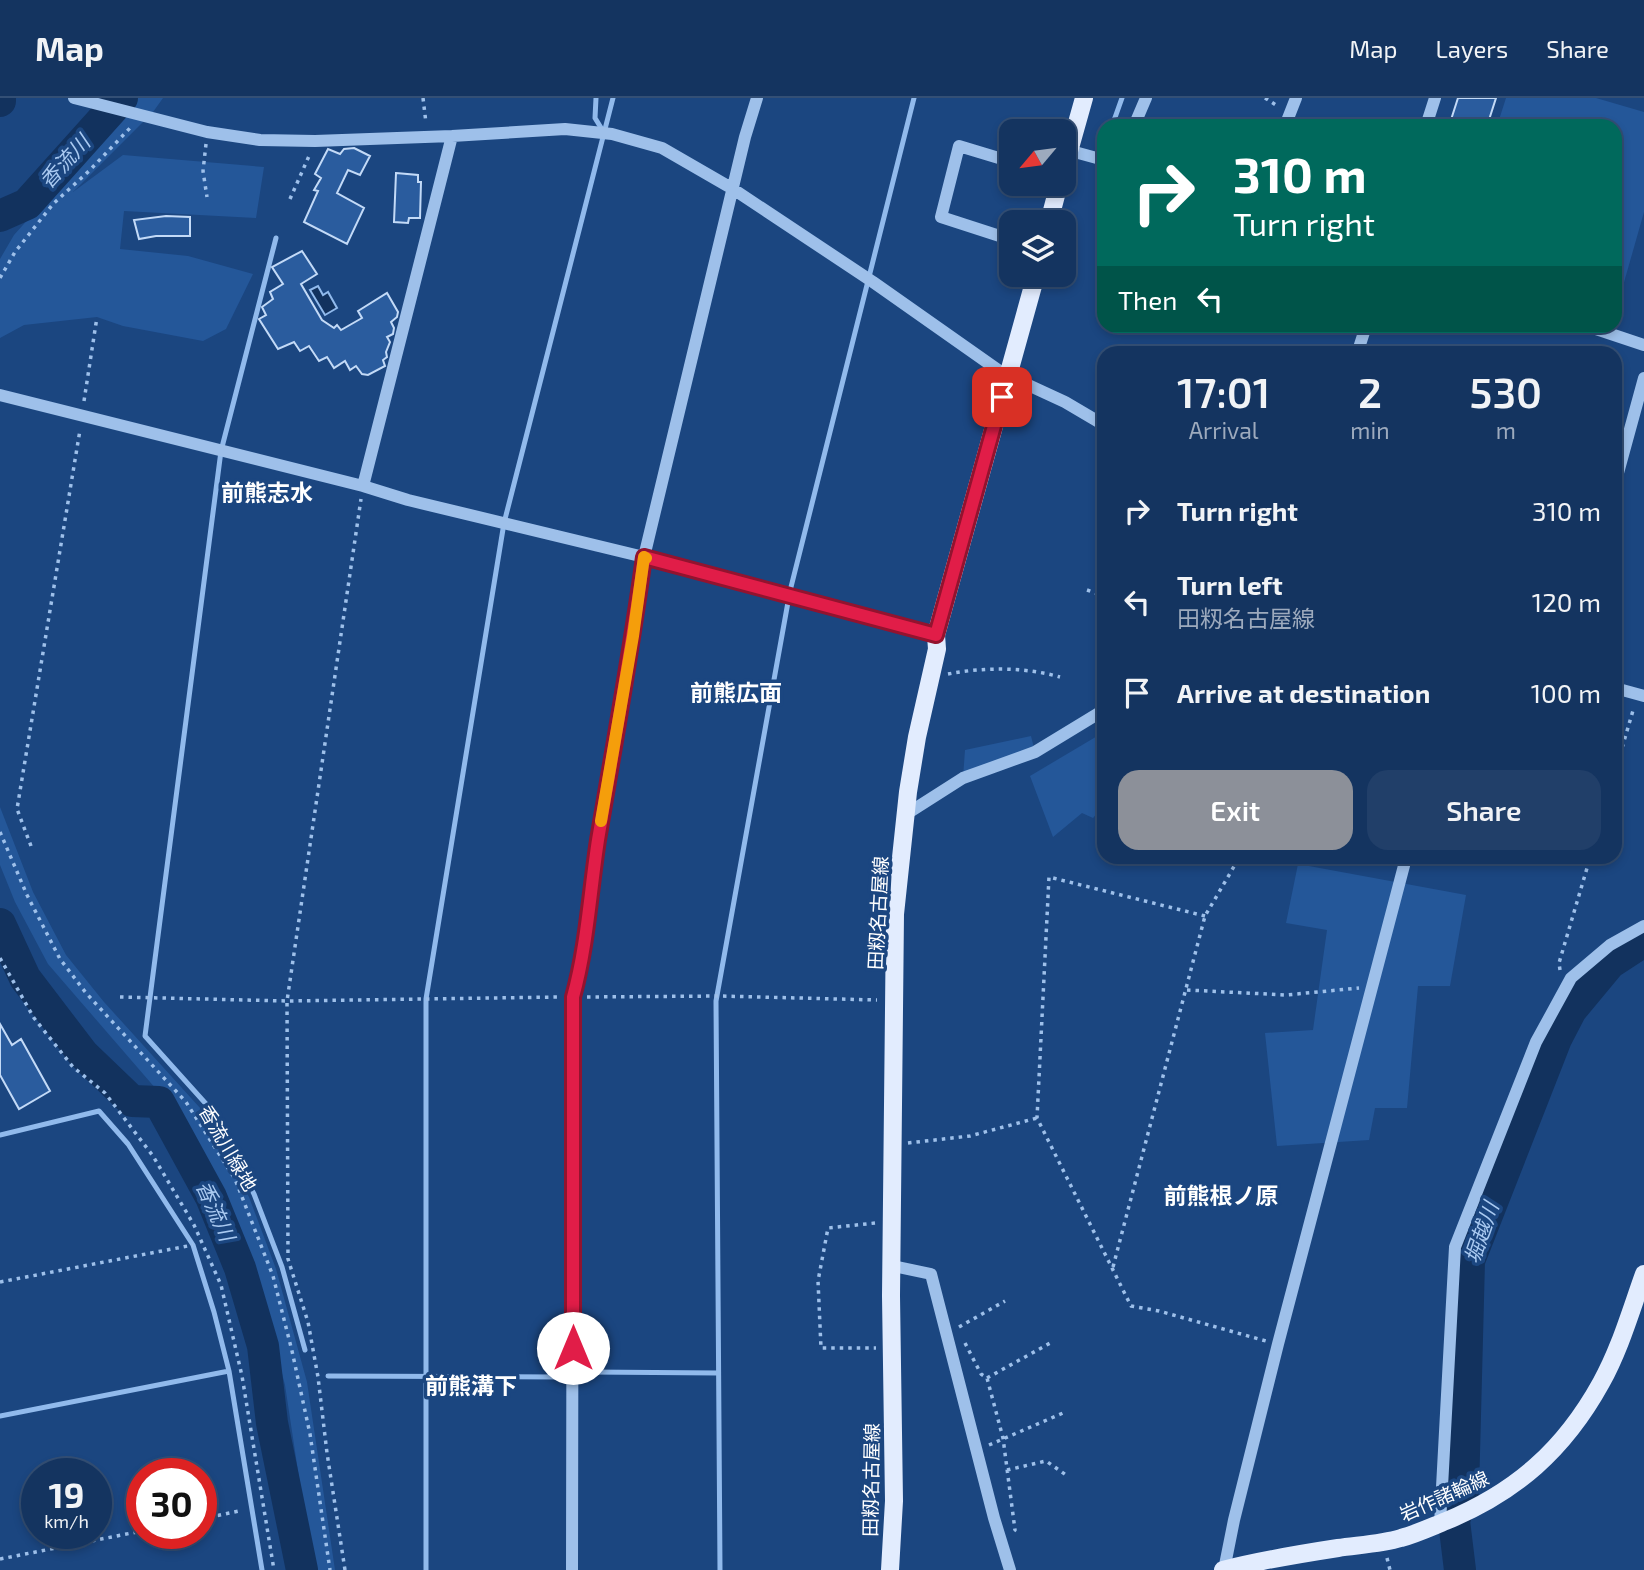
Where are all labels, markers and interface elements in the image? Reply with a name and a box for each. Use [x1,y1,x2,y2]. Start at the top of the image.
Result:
text: Map [35,28,104,68]
text: Map [1349,34,1397,63]
text: Layers [1435,34,1508,63]
text: Share [1546,34,1609,63]
north arrow [999,119,1076,196]
map controls [999,119,1076,287]
water label: 香流川 [34,128,96,193]
text: 310 m [1233,144,1367,203]
icon: right [1118,147,1209,238]
text: Turn right [1233,204,1375,242]
button: layers [999,210,1076,287]
icon: left [1191,280,1229,318]
text: Then [1118,284,1177,315]
text: 17:01 [1177,366,1270,416]
text: 2 [1358,366,1382,416]
text: 530 [1470,366,1542,416]
pin [972,367,1032,427]
icon: arrive [983,378,1021,416]
text: Arrival [1189,416,1259,444]
text: min [1350,416,1390,444]
text: m [1496,416,1516,444]
district label: 前熊志水 [221,478,313,506]
icon: right [1118,492,1156,530]
text: Turn right [1177,495,1298,526]
text: 310 m [1532,495,1601,526]
text: Turn left [1177,569,1283,600]
icon: left [1118,583,1156,621]
text: 120 m [1532,586,1601,617]
text: 田籾名古屋線 [1177,604,1315,632]
icon: arrive [1118,674,1156,712]
text: Arrive at destination [1177,677,1430,708]
text: 100 m [1531,677,1601,708]
district label: 前熊広面 [690,678,782,706]
button: Exit [1118,770,1353,850]
button: Share [1367,770,1601,850]
street label: 田籾名古屋線 [863,855,892,971]
street label: 香流川緑地 [195,1101,262,1195]
water label: 香流川 [192,1177,241,1246]
district label: 前熊根ノ原 [1164,1181,1279,1209]
water label: 堀越川 [1459,1197,1503,1266]
position arrow [536,1311,610,1385]
district label: 前熊溝下 [425,1371,517,1399]
street label: 田籾名古屋線 [858,1423,883,1537]
speed limit sign: 30 [126,1458,217,1549]
street label: 岩作諸輪線 [1396,1466,1492,1525]
text: 19 [49,1473,84,1515]
text: km/h [44,1510,89,1532]

